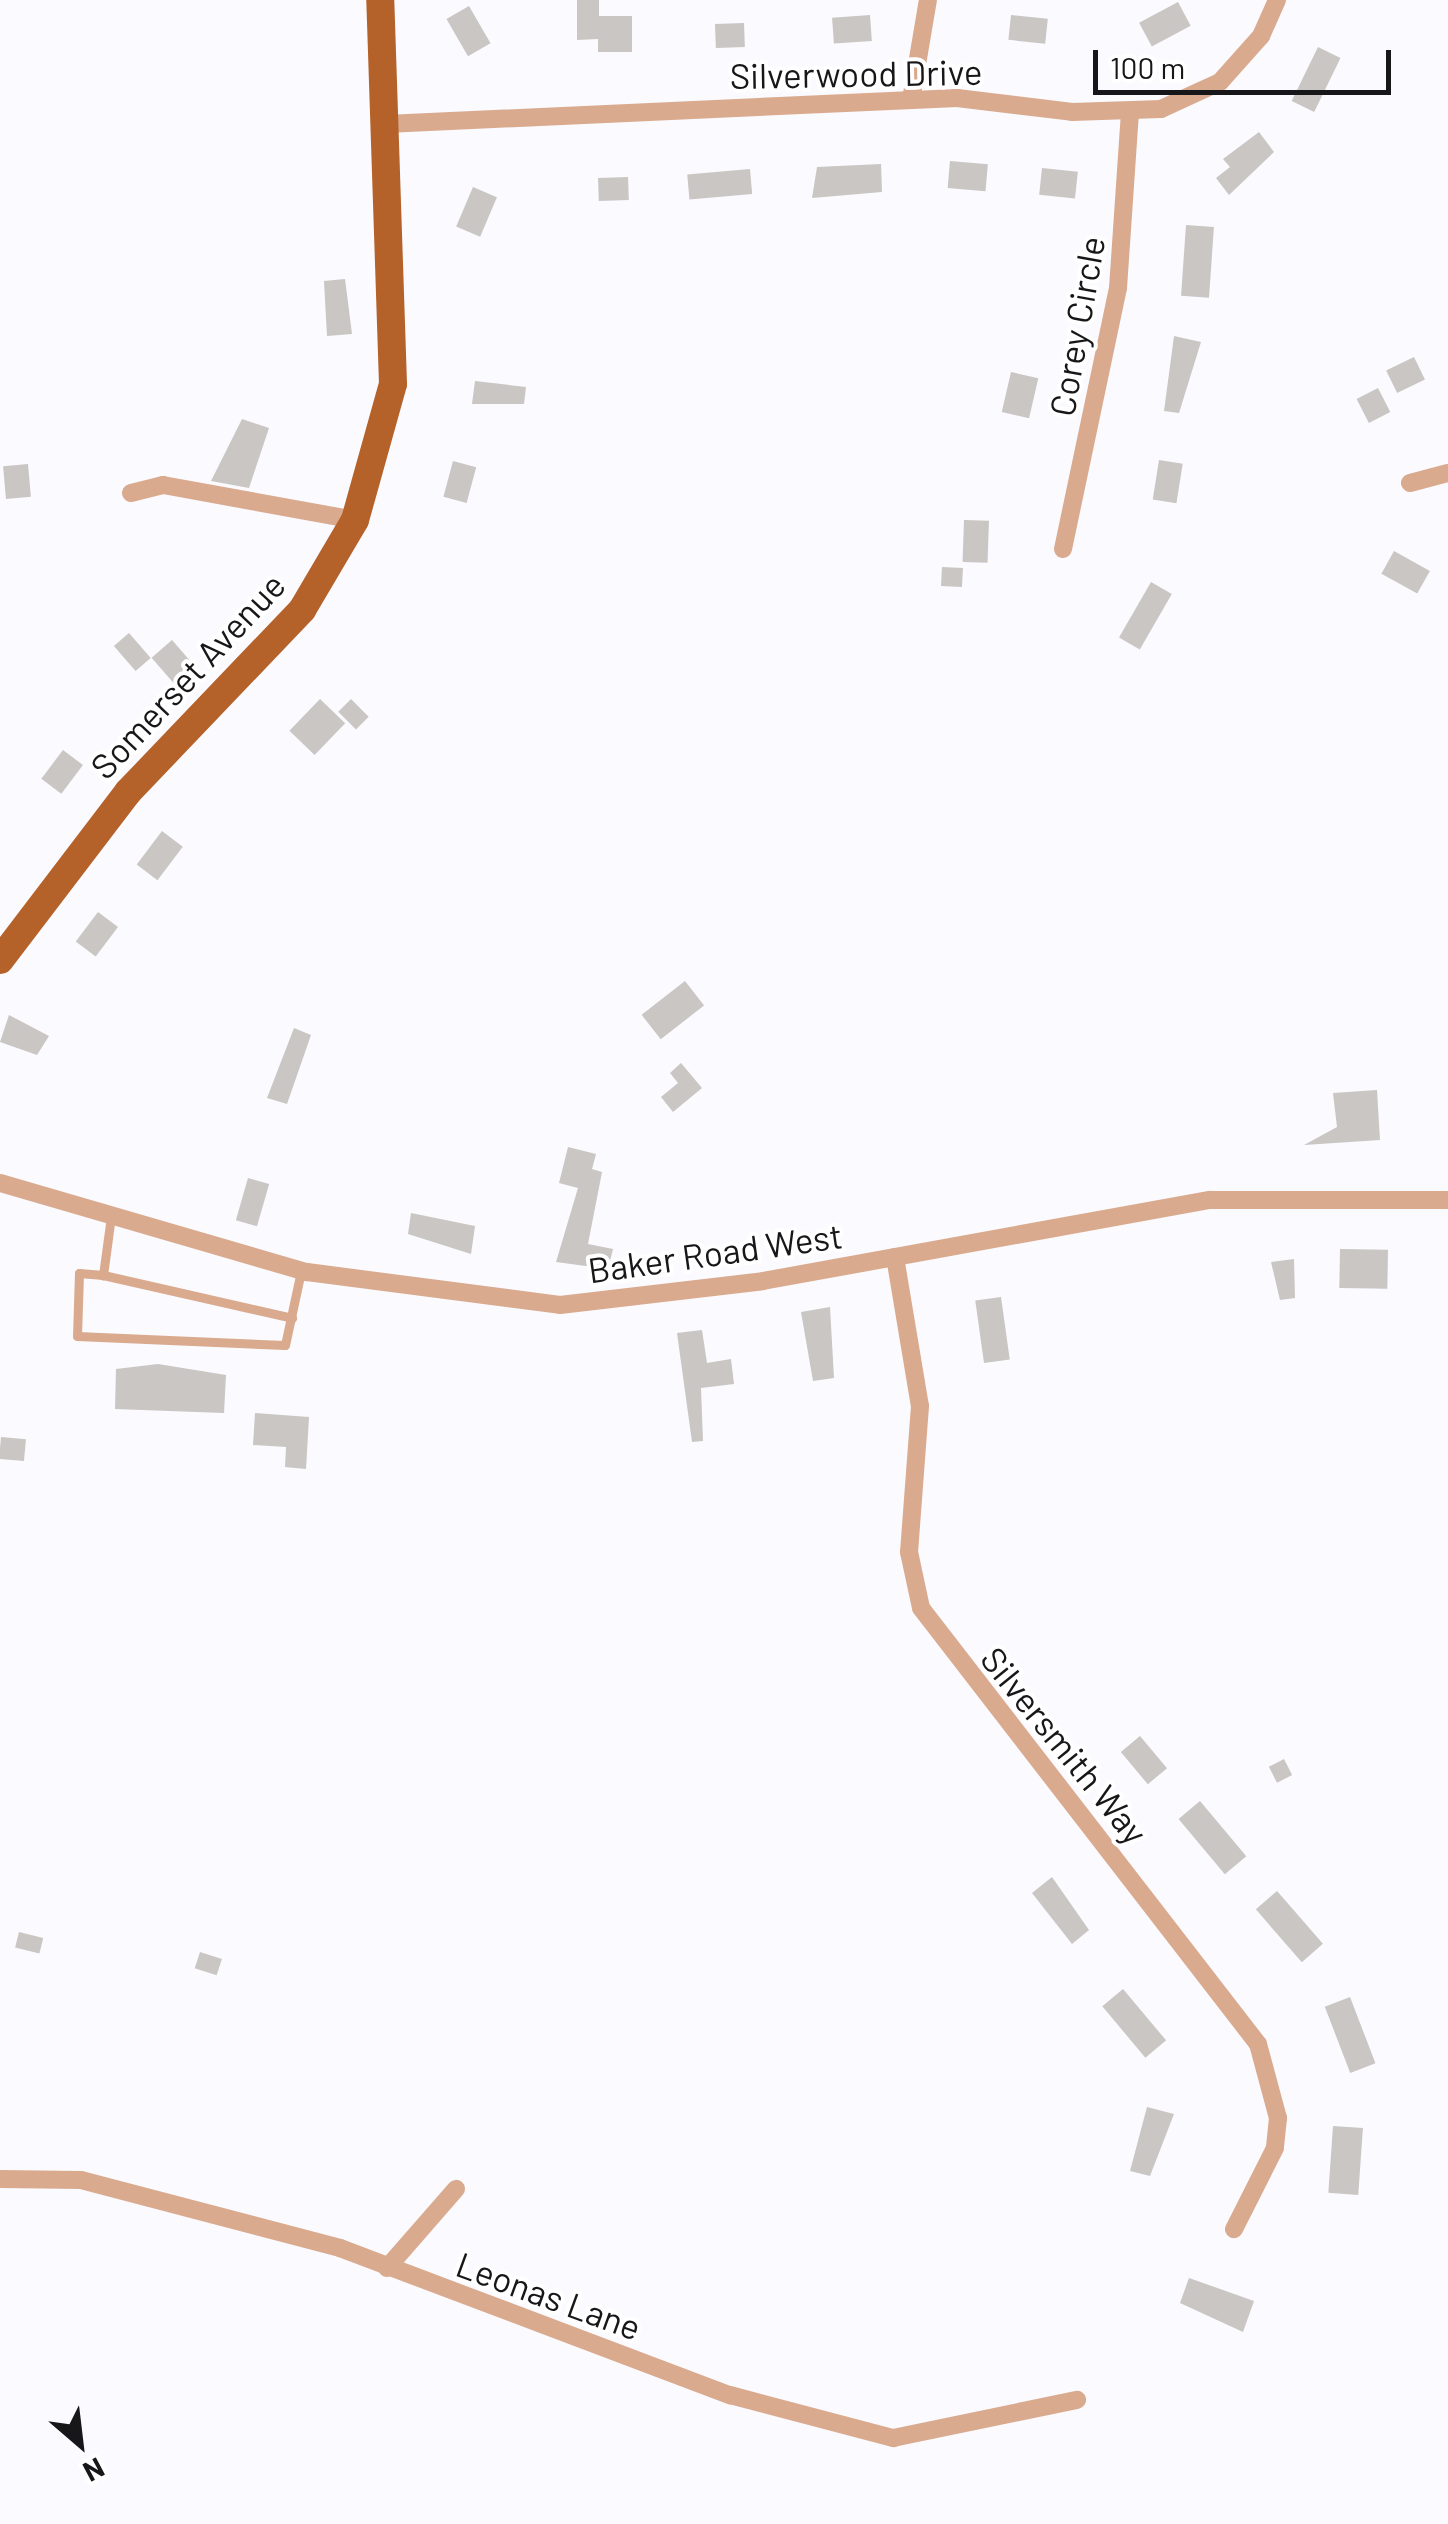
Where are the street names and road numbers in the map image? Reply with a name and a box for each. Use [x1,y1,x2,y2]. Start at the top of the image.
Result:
street label: Silverwood Drive [729,50,983,96]
street label: Corey Circle [1040,233,1112,419]
street label: Somerset Avenue [81,564,293,786]
street label: Baker Road West [585,1213,845,1291]
street label: Silversmith Way [973,1638,1157,1852]
street label: Leonas Lane [451,2242,647,2348]

